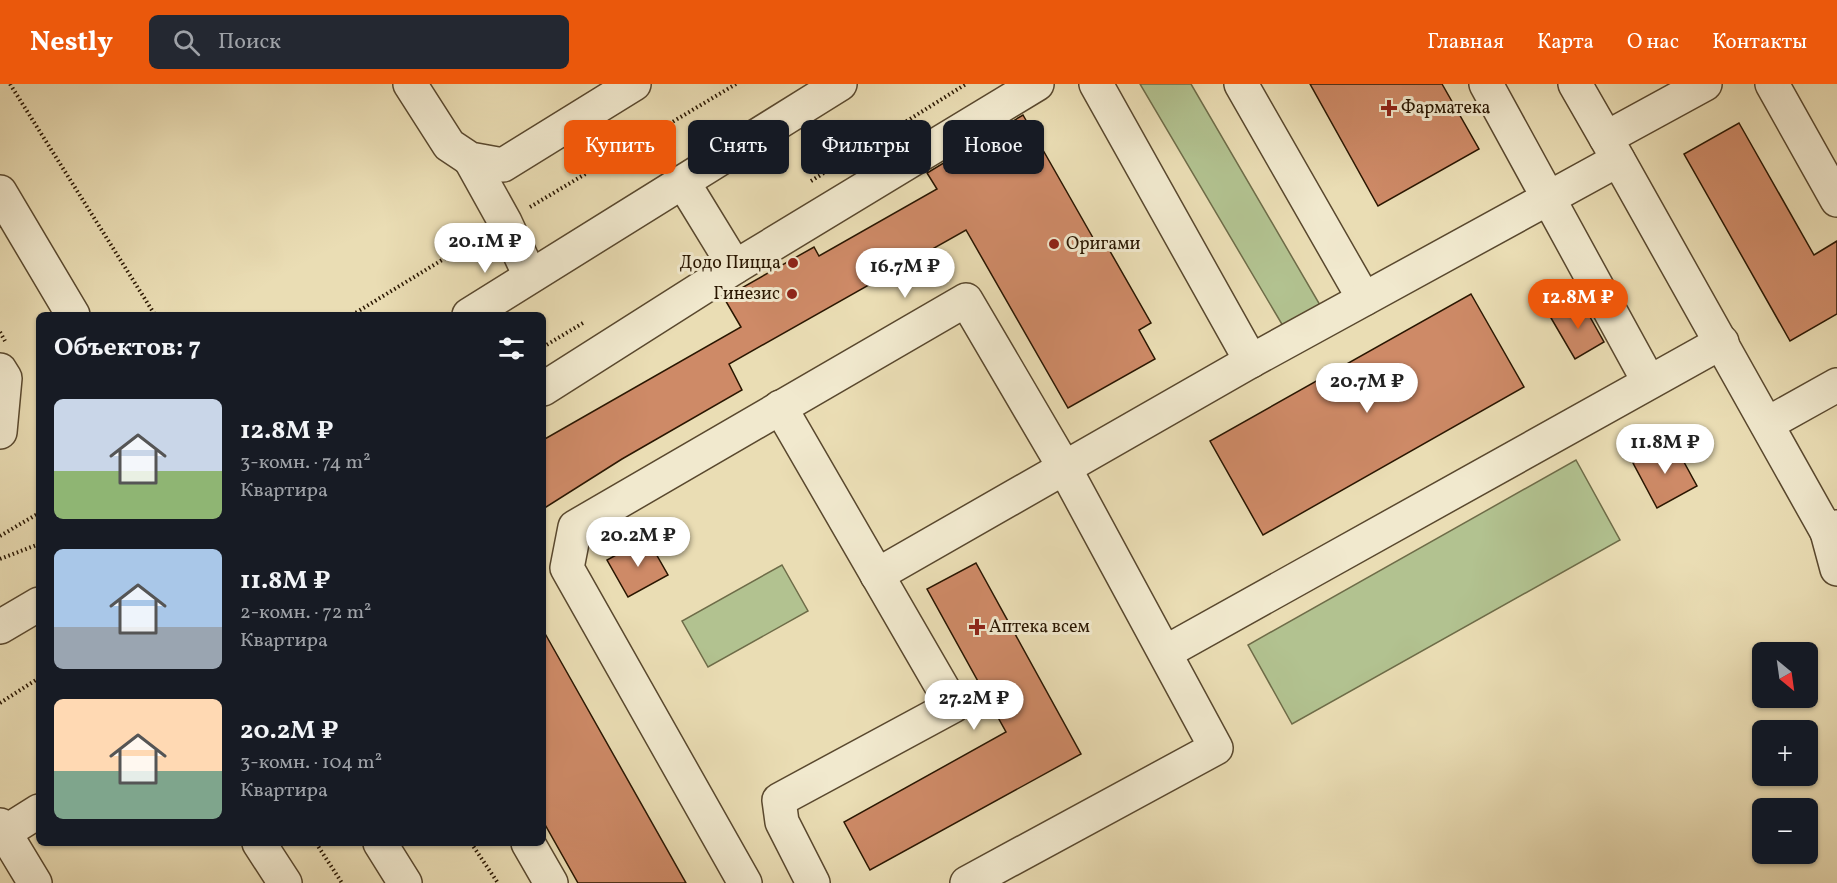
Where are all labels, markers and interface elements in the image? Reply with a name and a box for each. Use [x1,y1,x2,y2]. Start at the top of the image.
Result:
search box [149,15,569,69]
text: Nestly [30,23,113,62]
icon: search [170,26,203,59]
text: Поиск [218,27,281,58]
text: Главная [1427,28,1504,57]
text: Карта [1537,28,1594,57]
text: О нас [1627,28,1679,57]
text: Контакты [1712,28,1807,57]
place label: Фарматека [1401,96,1491,121]
marker: Фарматека [1382,101,1396,115]
chip: Купить [564,120,676,174]
chip: Снять [688,120,789,174]
chip: Фильтры [801,120,931,174]
chip: Новое [943,120,1044,174]
pin: 20.1M ₽ [430,223,540,274]
text: 20.1M ₽ [448,228,522,256]
place label: Оригами [1066,232,1141,257]
marker: Оригами [1047,237,1061,251]
pin: 16.7M ₽ [850,248,960,299]
place label: Додо Пицца [679,251,781,276]
text: 16.7M ₽ [870,253,940,281]
marker: Додо Пицца [786,256,800,270]
pin: 12.8M ₽ [1523,279,1633,330]
place label: Гинезис [713,282,780,307]
text: 12.8M ₽ [1542,284,1614,312]
marker: Гинезис [785,287,799,301]
text: Объектов: 7 [54,330,201,366]
icon: filters [495,332,528,365]
pin: 20.7M ₽ [1312,363,1422,414]
text: 20.7M ₽ [1330,368,1404,396]
text: 12.8M ₽ [240,413,334,449]
icon: home [102,423,174,495]
pin: 11.8M ₽ [1610,424,1720,475]
text: 11.8M ₽ [1630,429,1700,457]
text: 3-комн. · 74 m² [240,449,371,477]
text: Квартира [240,477,328,505]
pin: 20.2M ₽ [583,517,693,568]
text: 20.2M ₽ [600,522,676,550]
text: 11.8M ₽ [240,563,331,599]
icon: home [102,573,174,645]
text: 2-комн. · 72 m² [240,599,371,627]
place label: Аптека всем [989,615,1090,640]
marker: Аптека всем [970,620,984,634]
text: Квартира [240,627,328,655]
north arrow [1752,642,1818,708]
map controls [1752,642,1818,864]
pin: 27.2M ₽ [919,680,1029,731]
text: 27.2M ₽ [939,685,1009,713]
text: 20.2M ₽ [240,713,338,749]
button: + [1752,720,1818,786]
icon: home [102,723,174,795]
text: 3-комн. · 104 m² [240,749,382,777]
text: Квартира [240,777,328,805]
button: − [1752,798,1818,864]

